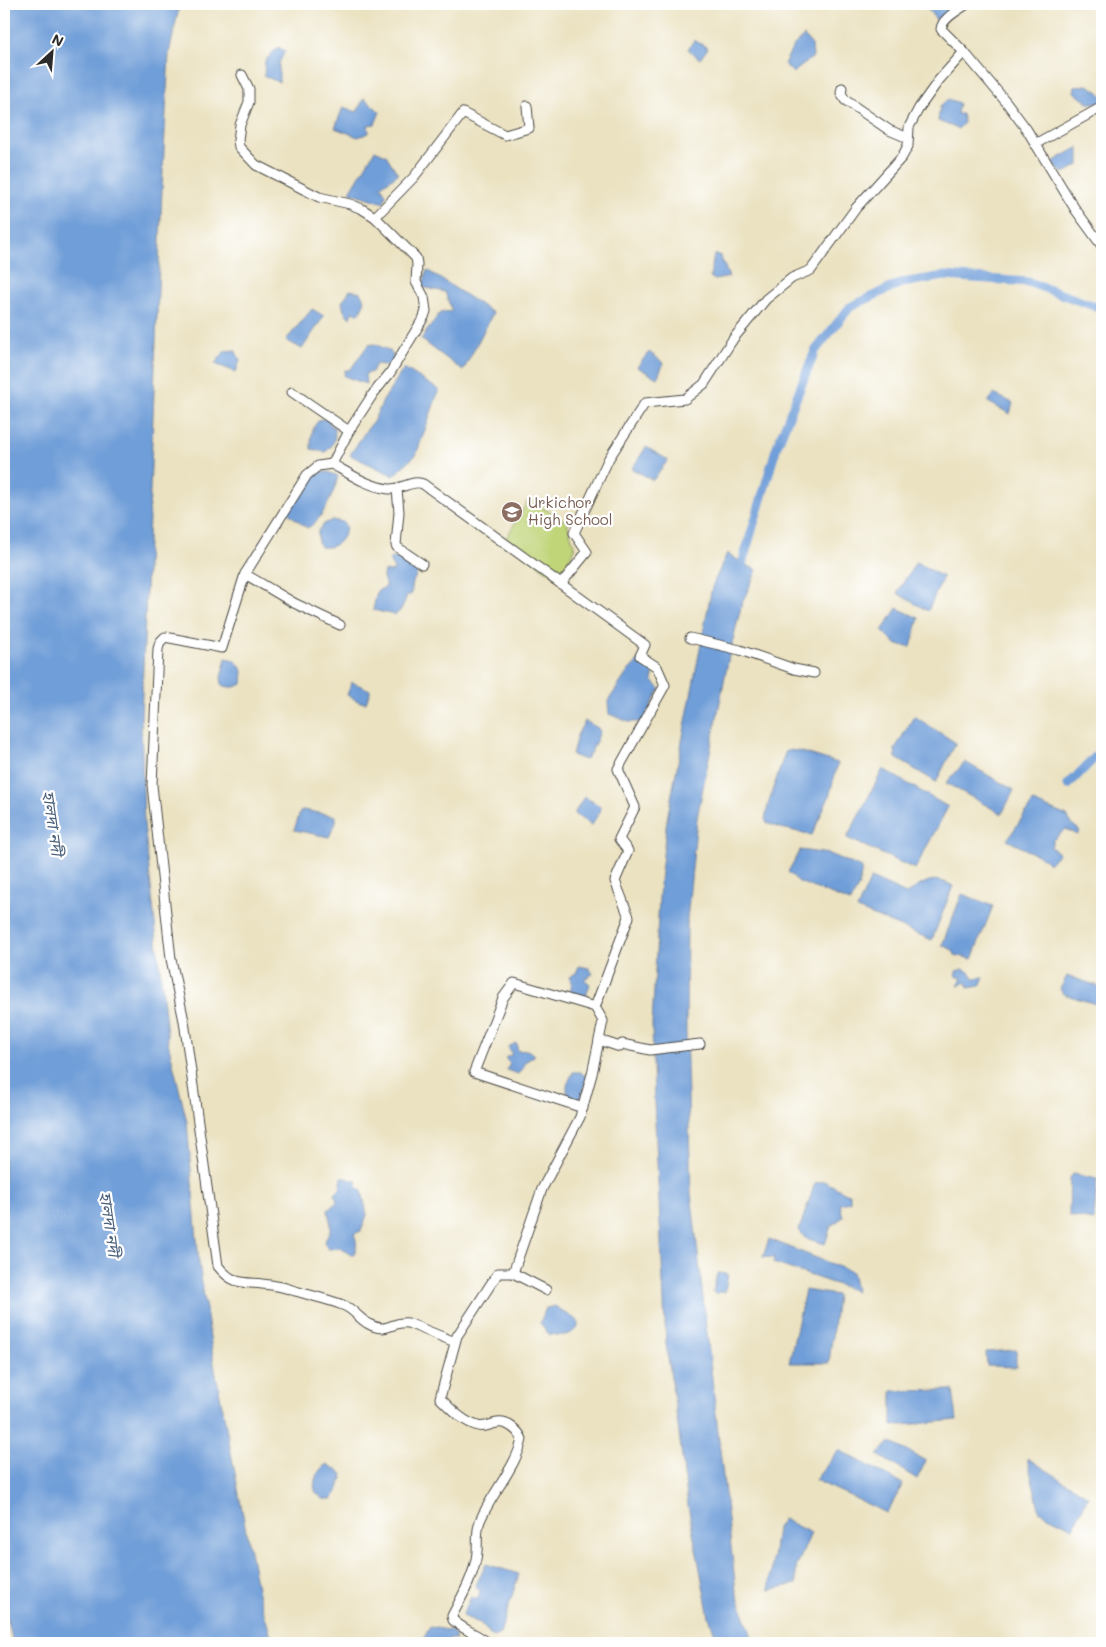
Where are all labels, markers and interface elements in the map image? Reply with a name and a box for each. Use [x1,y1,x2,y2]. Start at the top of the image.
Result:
north arrow [28,28,78,78]
text: N [49,29,67,51]
place label: Urkichor High School [528,492,613,529]
school or university icon: Urkichor High School [500,500,524,524]
water label: হালদা নদী [39,789,69,860]
water label: হালদা নদী [96,1190,126,1261]

